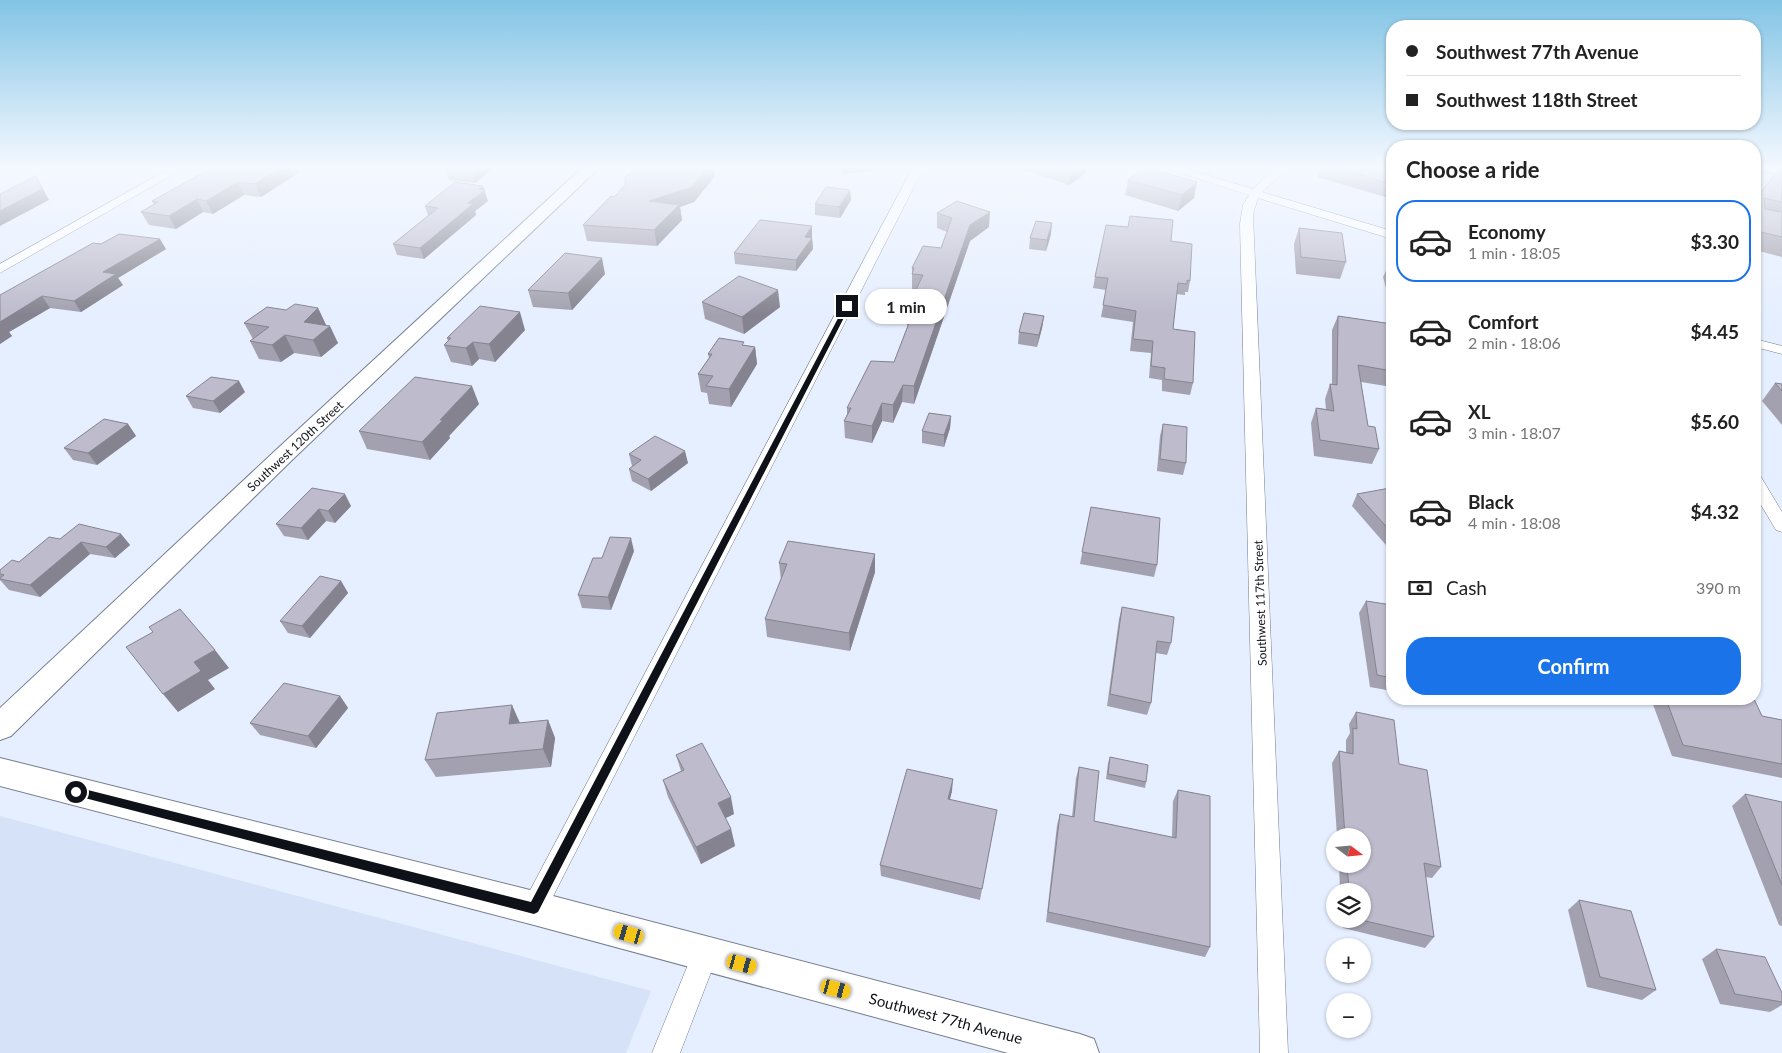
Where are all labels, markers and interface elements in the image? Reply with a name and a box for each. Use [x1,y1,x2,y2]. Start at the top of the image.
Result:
text: Southwest 77th Avenue [1436,40,1639,63]
text: Southwest 118th Street [1436,88,1638,111]
text: Choose a ride [1406,156,1540,183]
icon: car [1408,219,1453,264]
text: Economy [1468,220,1546,243]
text: $3.30 [1690,230,1739,253]
text: 1 min · 18:05 [1468,243,1561,262]
callout: 1 min [864,288,947,324]
route end [836,295,858,317]
text: 1 min [886,297,926,316]
icon: car [1408,309,1453,354]
text: Comfort [1468,310,1539,333]
text: $4.45 [1690,320,1739,343]
text: 2 min · 18:06 [1468,333,1561,352]
street label: Southwest 120th Street [244,397,347,494]
icon: car [1408,399,1453,444]
text: XL [1468,400,1491,423]
text: $5.60 [1690,410,1739,433]
text: 3 min · 18:07 [1468,423,1561,442]
icon: car [1408,489,1453,534]
text: Black [1468,490,1514,513]
text: $4.32 [1690,500,1739,523]
text: 4 min · 18:08 [1468,513,1561,532]
street label: Southwest 117th Street [1250,539,1270,666]
icon: cash [1406,574,1434,602]
text: Cash [1446,576,1487,599]
text: 390 m [1696,578,1741,597]
button: Confirm [1406,637,1741,695]
route start [65,781,87,803]
north arrow [1326,828,1371,872]
map controls [1326,828,1371,1038]
button: layers [1326,883,1371,928]
car [612,923,645,945]
button: + [1326,938,1371,983]
car [725,953,758,975]
car [819,978,852,1000]
street label: Southwest 77th Avenue [867,989,1025,1047]
button: − [1326,993,1371,1038]

